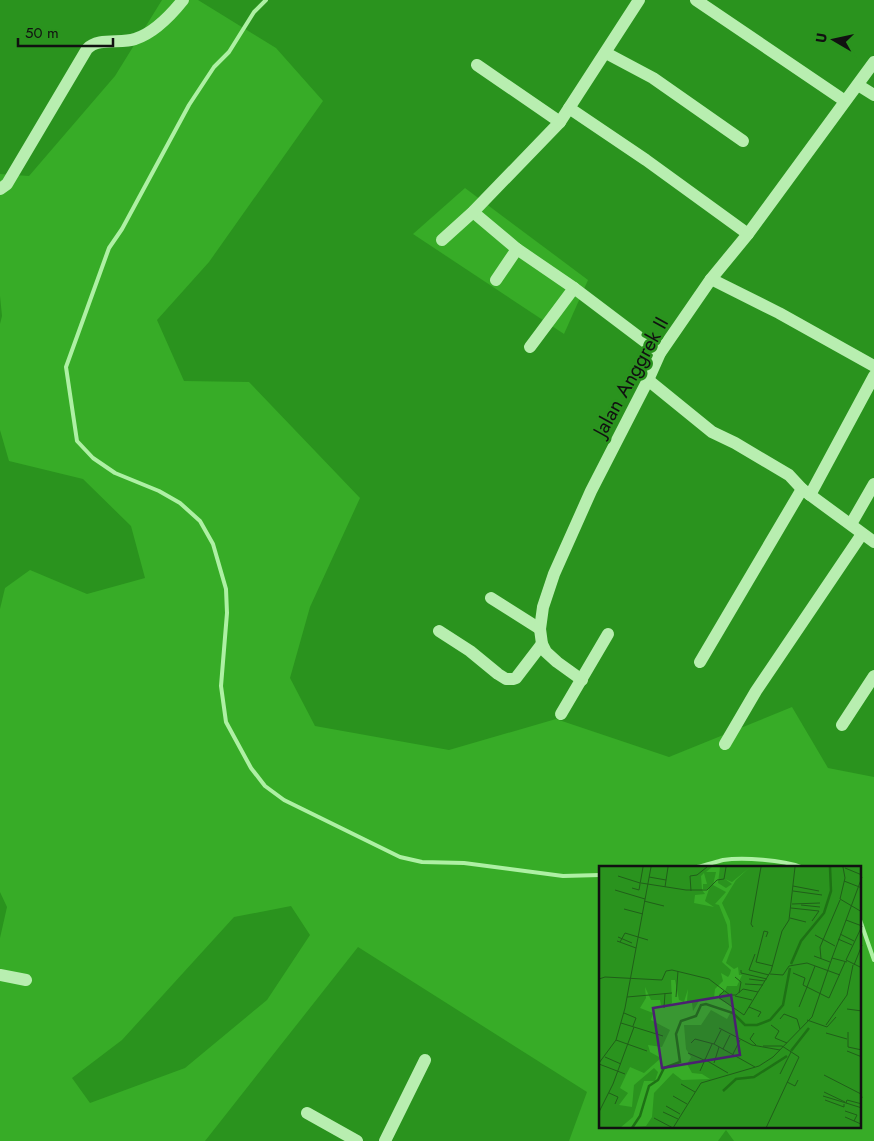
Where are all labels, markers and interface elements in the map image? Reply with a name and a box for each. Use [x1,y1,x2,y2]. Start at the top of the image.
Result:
scale bar [18,15,112,47]
north arrow [809,15,859,65]
text: 50 m [25,22,59,44]
text: U [811,32,832,44]
street label: Jalan Anggrek II [585,312,676,445]
inset map [599,866,862,1128]

